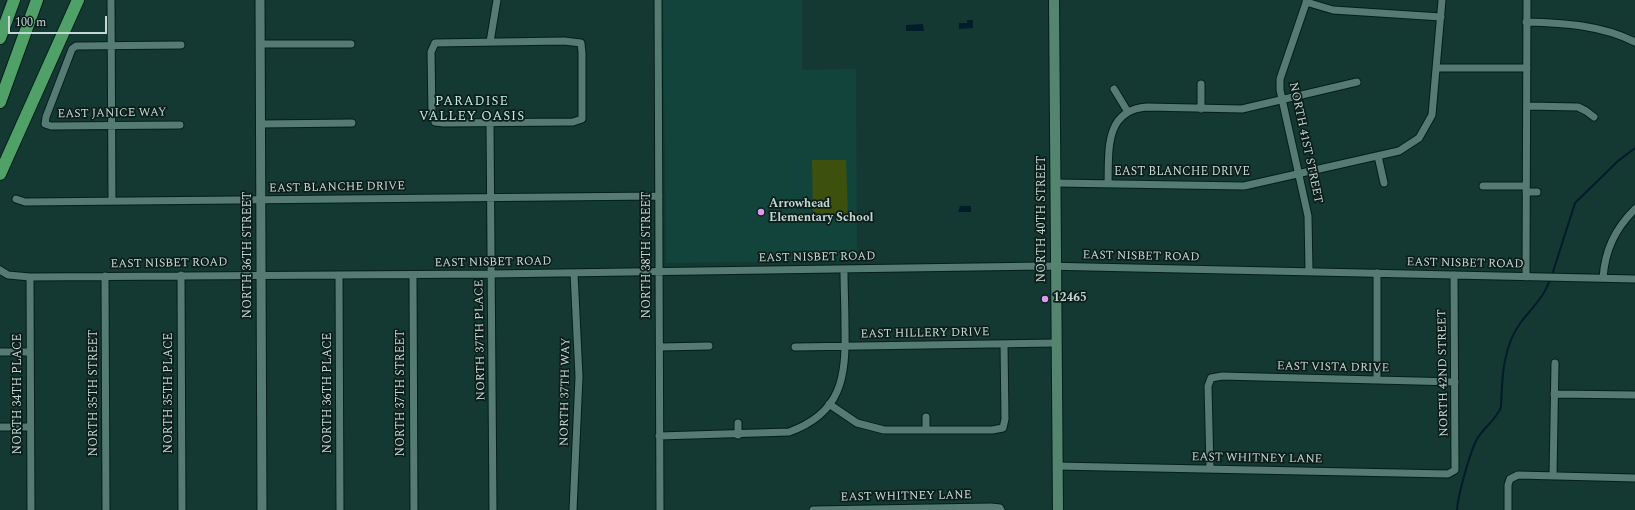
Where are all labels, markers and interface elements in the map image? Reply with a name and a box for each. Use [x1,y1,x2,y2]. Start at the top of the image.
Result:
scale bar [10,8,109,34]
text: 100 m [15,13,46,32]
street label: NORTH 41ST STREET [1285,81,1325,205]
district label: PARADISE VALLEY OASIS [419,94,525,125]
street label: EAST JANICE WAY [57,106,167,122]
street label: NORTH 40TH STREET [1036,156,1050,282]
street label: EAST BLANCHE DRIVE [1114,166,1250,180]
street label: EAST BLANCHE DRIVE [269,180,405,196]
street label: NORTH 36TH STREET [242,192,256,318]
street label: NORTH 38TH STREET [641,192,655,318]
place label: Arrowhead Elementary School [769,198,873,226]
marker: Arrowhead Elementary School [756,207,766,217]
street label: EAST NISBET ROAD [1082,249,1200,265]
street label: EAST NISBET ROAD [758,250,876,266]
street label: EAST NISBET ROAD [434,255,552,271]
street label: EAST NISBET ROAD [110,256,228,272]
street label: EAST NISBET ROAD [1406,256,1524,272]
street label: NORTH 37TH PLACE [473,279,489,401]
place label: 12465 [1053,292,1087,306]
marker: 12465 [1040,294,1050,304]
street label: NORTH 42ND STREET [1436,309,1452,437]
street label: EAST HILLERY DRIVE [860,326,990,342]
street label: NORTH 35TH STREET [88,330,102,456]
street label: NORTH 37TH STREET [395,330,409,456]
street label: NORTH 35TH PLACE [163,333,177,453]
street label: NORTH 36TH PLACE [322,333,336,453]
street label: NORTH 34TH PLACE [12,334,26,454]
street label: NORTH 37TH WAY [558,338,574,446]
street label: EAST VISTA DRIVE [1277,360,1389,376]
street label: EAST WHITNEY LANE [1191,451,1323,467]
street label: EAST WHITNEY LANE [840,489,972,505]

